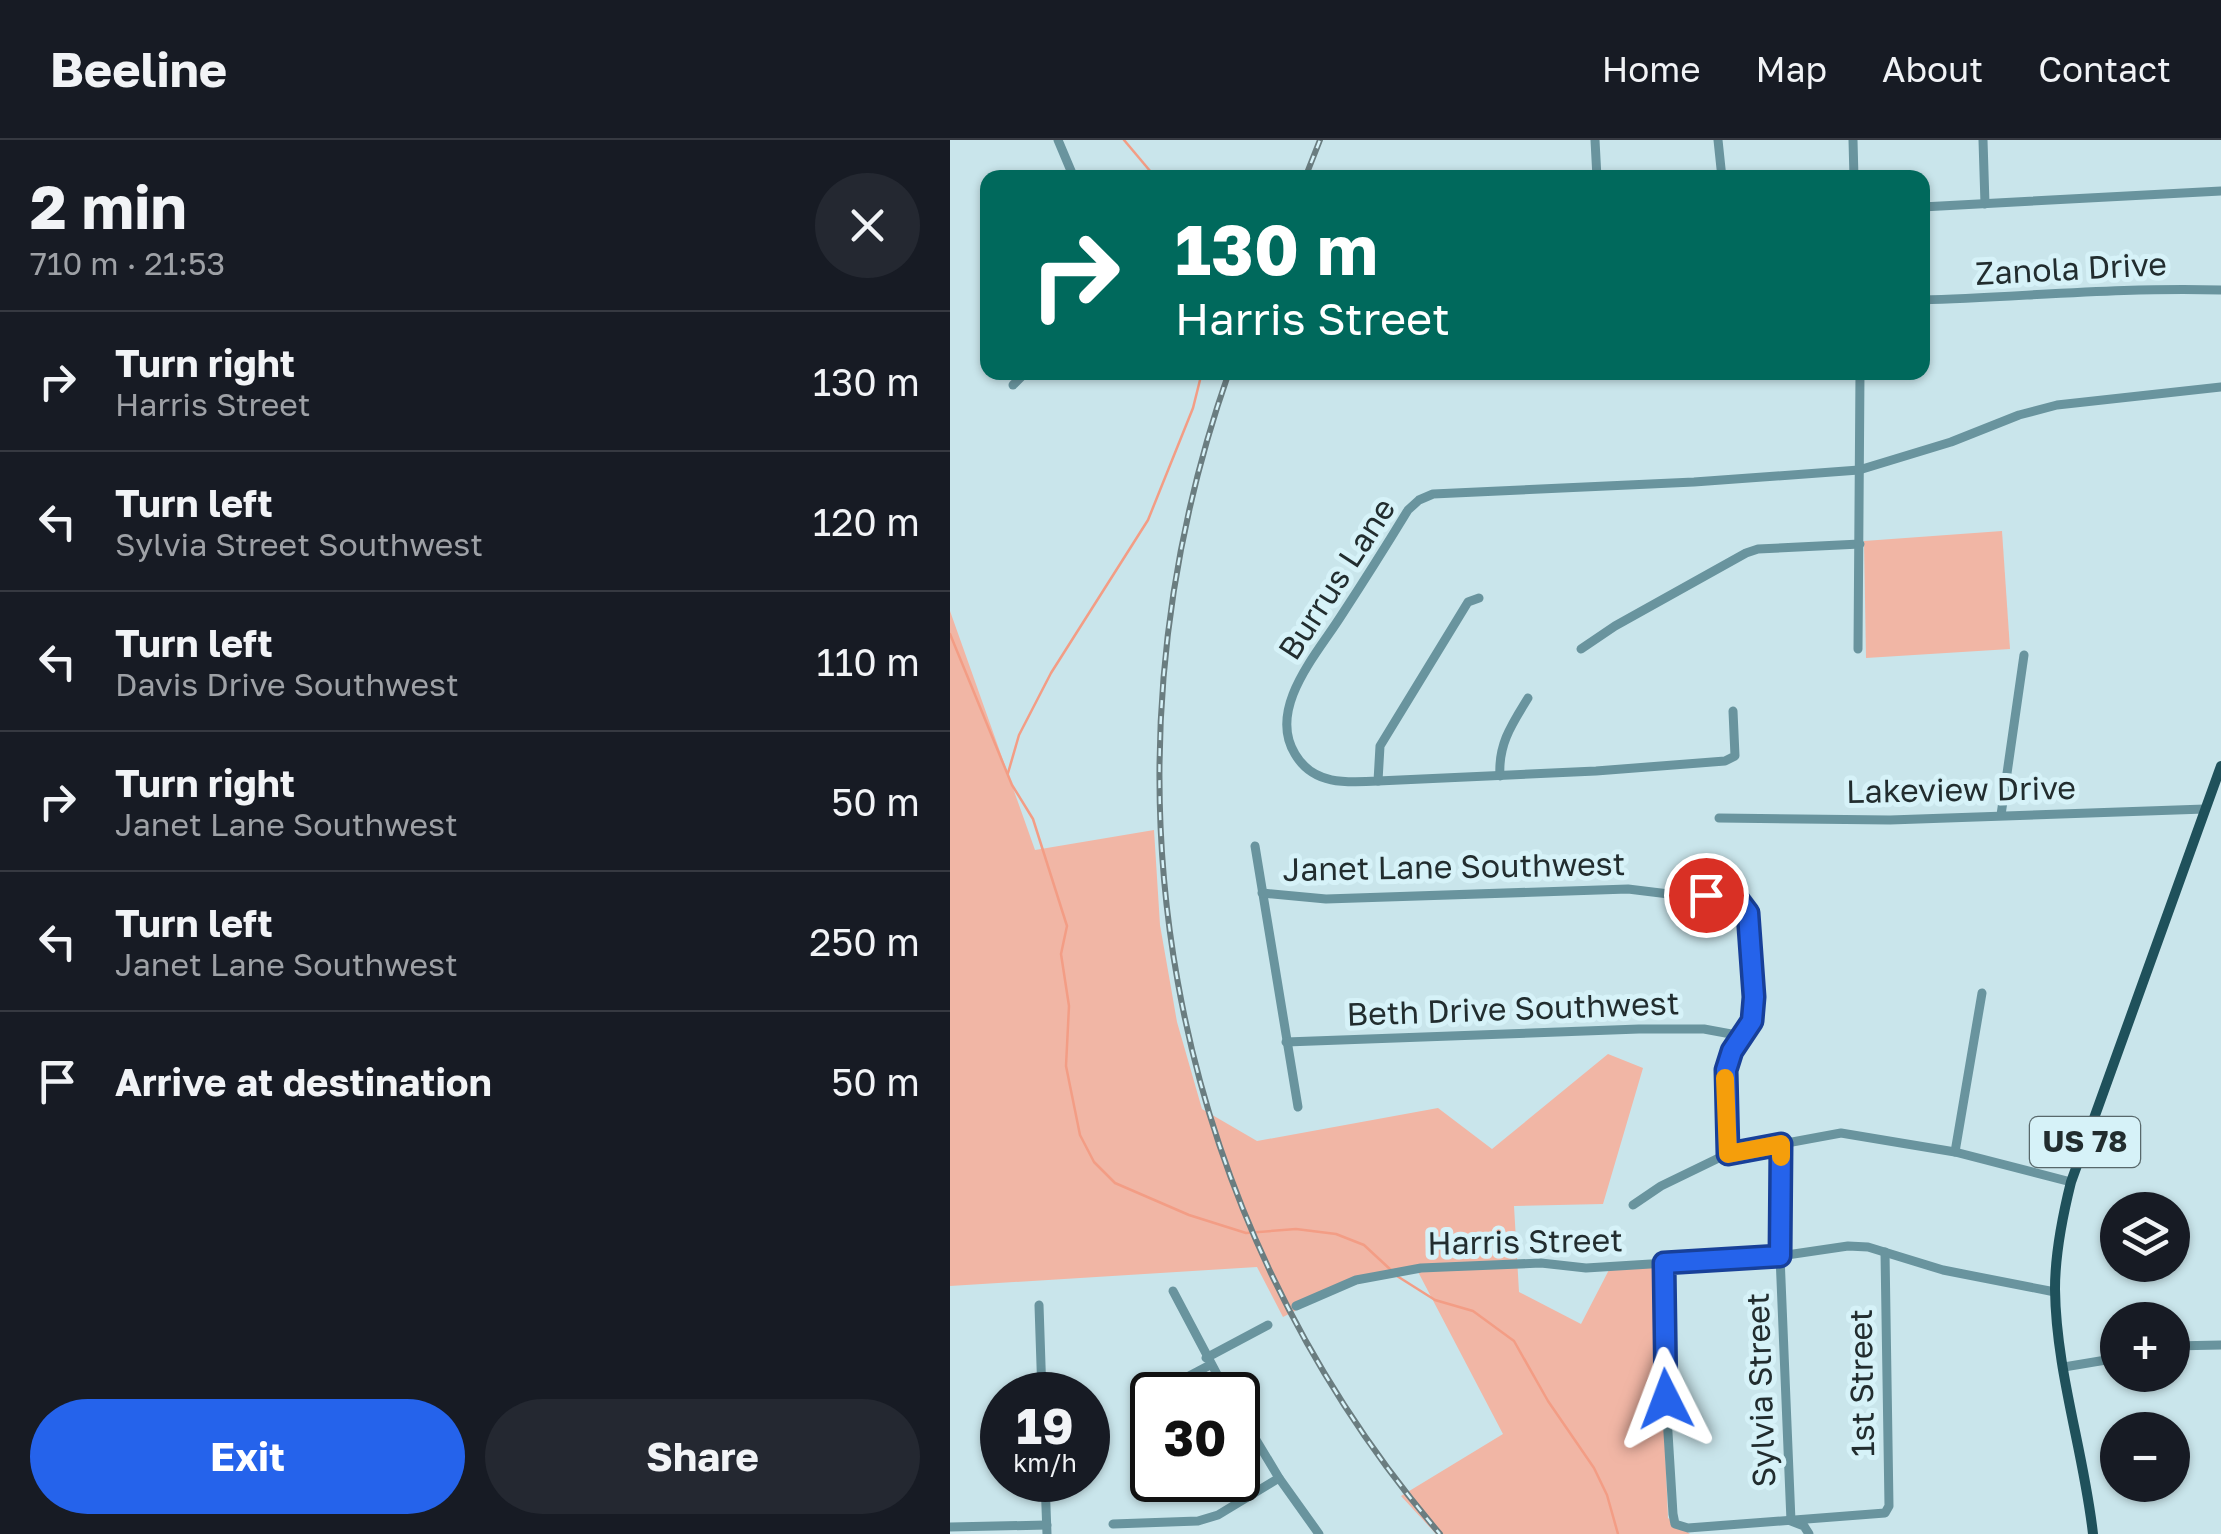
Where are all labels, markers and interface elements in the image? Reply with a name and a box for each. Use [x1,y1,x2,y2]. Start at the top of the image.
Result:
text: Beeline [50,40,227,98]
text: Home [1602,48,1701,90]
text: Map [1756,48,1827,90]
text: About [1882,48,1983,90]
text: Contact [2038,48,2171,90]
text: 2 min [30,170,187,242]
button: close [815,173,920,278]
text: 130 m [1175,206,1378,290]
icon: right [1010,210,1140,340]
text: 710 m · 21:53 [30,244,225,282]
street label: Zanola Drive [1974,244,2168,292]
text: Harris Street [1175,291,1450,345]
text: Turn right [115,340,295,385]
icon: right [30,354,85,409]
text: 130 m [813,359,920,404]
text: Harris Street [115,385,311,423]
text: Turn left [115,480,273,525]
street label: Burrus Lane [1270,491,1402,666]
icon: left [30,494,85,549]
text: 120 m [813,499,920,544]
text: Sylvia Street Southwest [115,525,483,563]
text: Turn left [115,620,273,665]
icon: left [30,634,85,689]
text: 110 m [816,639,920,684]
text: Davis Drive Southwest [115,665,459,703]
text: Turn right [115,760,295,805]
street label: Lakeview Drive [1846,768,2076,810]
icon: right [30,774,85,829]
text: 50 m [831,779,920,824]
text: Janet Lane Southwest [115,805,458,843]
street label: Janet Lane Southwest [1282,844,1626,888]
pin [1664,853,1749,938]
icon: arrive [1679,868,1734,923]
text: Turn left [115,900,273,945]
icon: left [30,914,85,969]
text: 250 m [809,919,920,964]
text: Janet Lane Southwest [115,945,458,983]
street label: Beth Drive Southwest [1346,983,1680,1033]
icon: arrive [30,1054,85,1109]
text: Arrive at destination [115,1059,492,1104]
text: 50 m [831,1059,920,1104]
road number: US 78 [2030,1117,2140,1167]
map controls [2100,1192,2190,1502]
button: layers [2100,1192,2190,1282]
street label: Harris Street [1427,1220,1623,1262]
street label: Sylvia Street [1738,1292,1782,1488]
button: + [2100,1302,2190,1392]
street label: 1st Street [1841,1309,1881,1457]
position arrow [1614,1347,1718,1451]
speed limit sign: 30 [1130,1372,1260,1502]
text: 19 [1016,1395,1074,1455]
button: Exit [30,1399,465,1514]
button: Share [485,1399,920,1514]
button: − [2100,1412,2190,1502]
text: km/h [1013,1447,1077,1478]

